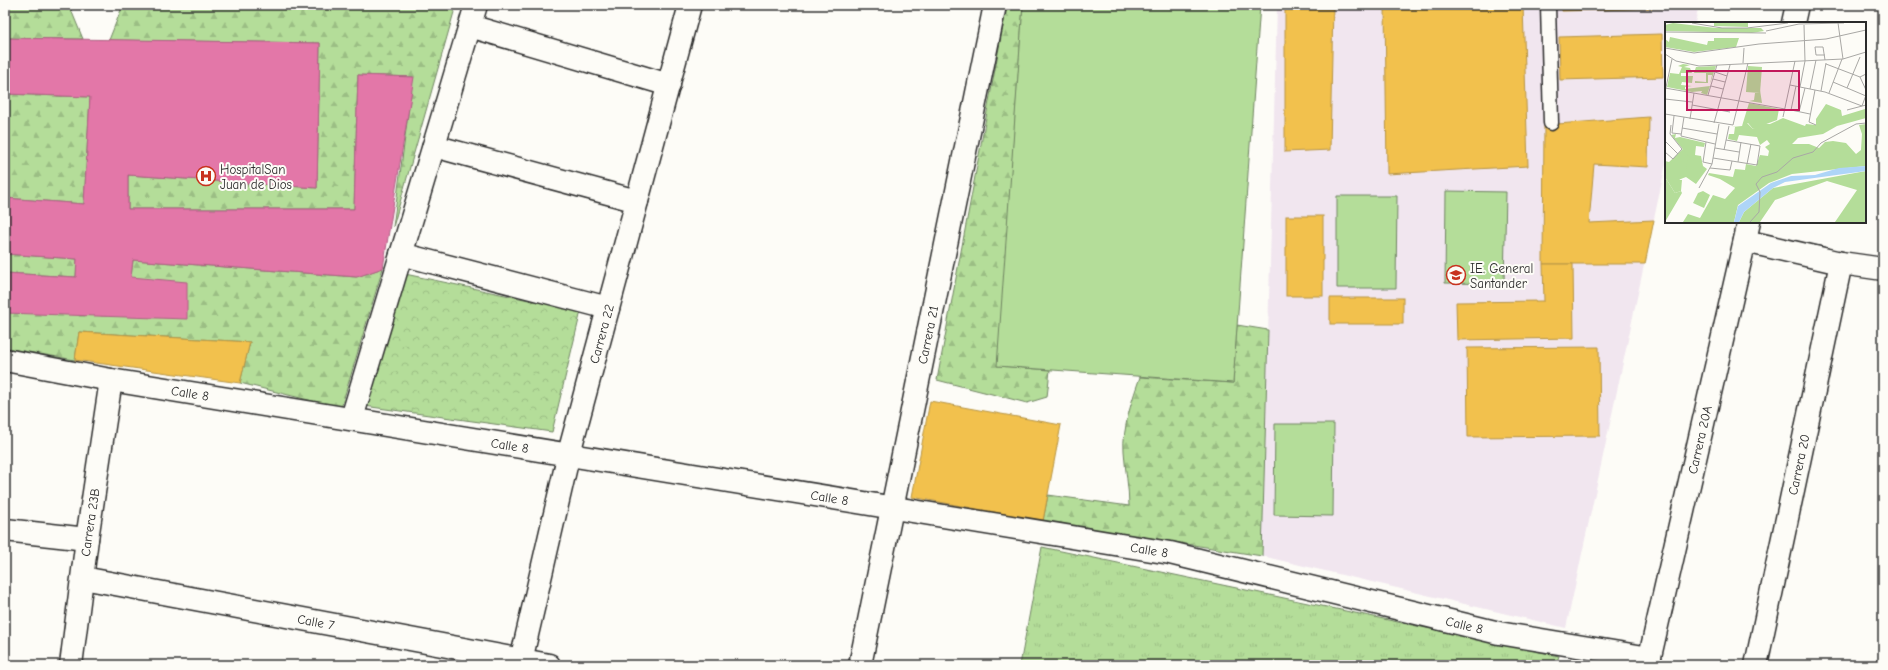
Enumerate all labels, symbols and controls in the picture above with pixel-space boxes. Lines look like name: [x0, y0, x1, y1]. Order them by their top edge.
inset map: [1665, 22, 1866, 223]
place label: HospitalSan Juan de Dios: [220, 162, 292, 192]
hospital icon: HospitalSan Juan de Dios: [195, 165, 217, 187]
place label: IE. General Santander: [1470, 261, 1533, 291]
school or university icon: IE. General Santander: [1445, 264, 1467, 286]
street label: Carrera 22: [586, 302, 617, 365]
street label: Carrera 21: [915, 304, 941, 365]
street label: Calle 8: [170, 383, 210, 404]
street label: Carrera 20A: [1685, 404, 1715, 475]
street label: Carrera 20: [1785, 433, 1813, 496]
street label: Calle 8: [490, 435, 530, 456]
street label: Carrera 23B: [78, 487, 103, 557]
street label: Calle 8: [810, 487, 850, 508]
street label: Calle 8: [1129, 540, 1170, 561]
street label: Calle 7: [296, 611, 336, 633]
street label: Calle 8: [1444, 613, 1485, 637]

